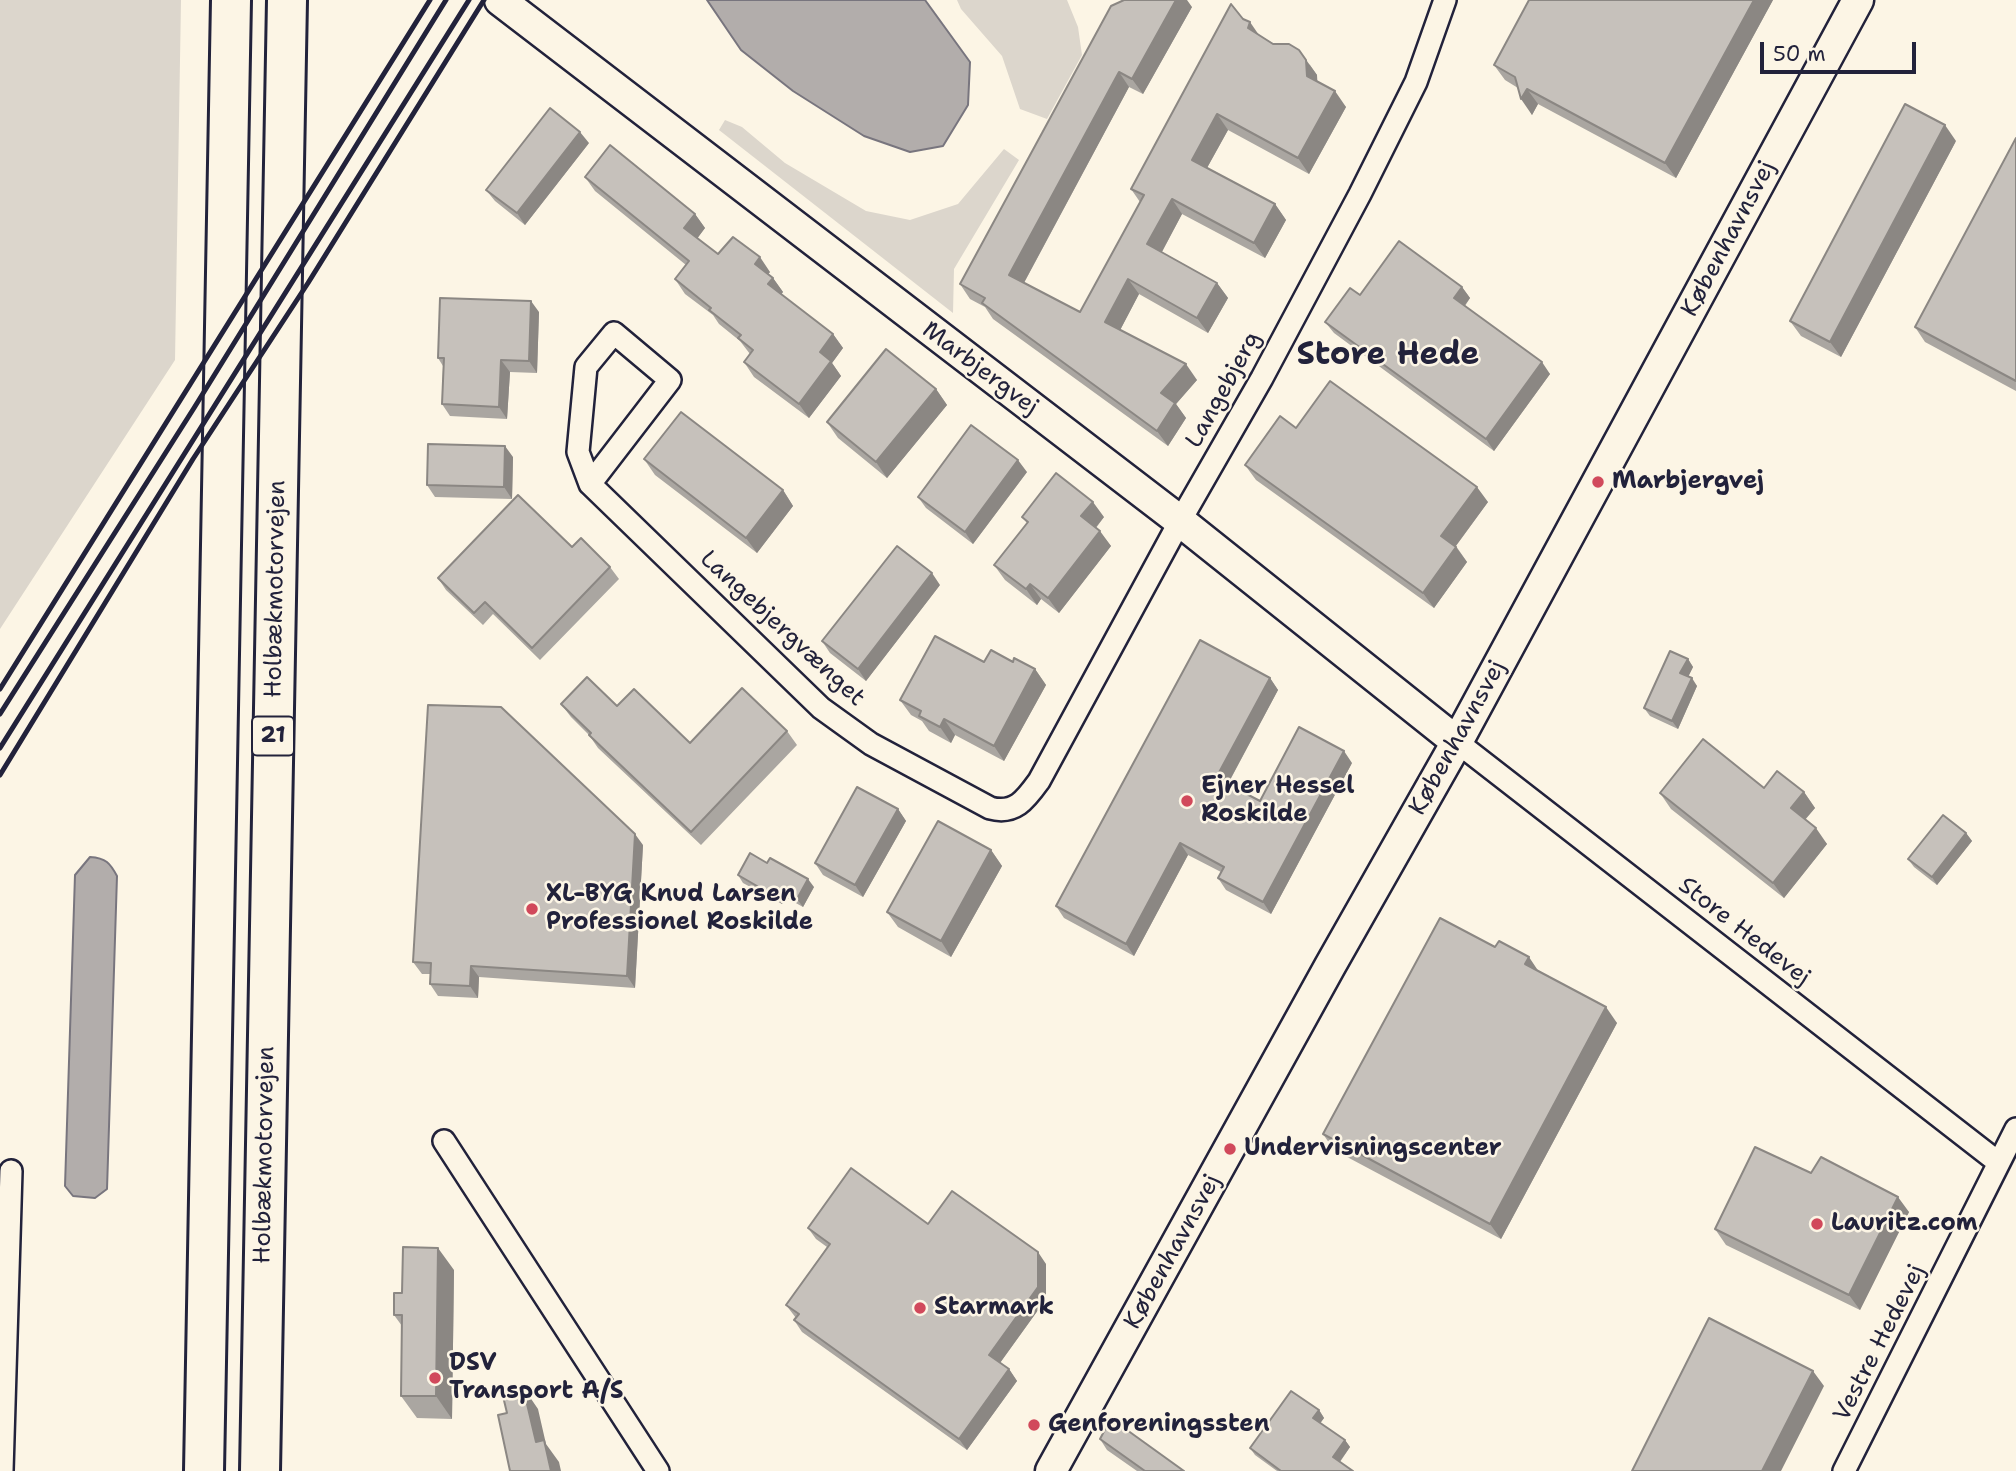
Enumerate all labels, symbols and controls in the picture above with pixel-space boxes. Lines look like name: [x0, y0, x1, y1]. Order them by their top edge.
scale bar: [1764, 28, 1920, 72]
text: 50 m: [1773, 40, 1826, 68]
street label: Københavnsvej: [1676, 156, 1782, 322]
street label: Marbjergvej: [916, 316, 1044, 422]
street label: Langebjerg: [1180, 327, 1268, 453]
district label: Store Hede: [1296, 337, 1480, 375]
place label: Marbjergvej: [1612, 468, 1764, 496]
marker: Marbjergvej: [1590, 474, 1606, 490]
street label: Holbækmotorvejen: [260, 480, 292, 698]
street label: Langebjergvænget: [694, 545, 870, 713]
street label: Københavnsvej: [1404, 656, 1512, 820]
road number: 21: [252, 716, 294, 756]
place label: Ejner Hessel Roskilde: [1201, 773, 1355, 829]
marker: Ejner Hessel Roskilde: [1179, 793, 1195, 809]
street label: Store Hedevej: [1672, 871, 1816, 993]
place label: XL-BYG Knud Larsen Professionel Roskilde: [546, 881, 813, 937]
marker: XL-BYG Knud Larsen Professionel Roskilde: [524, 901, 540, 917]
street label: Holbækmotorvejen: [249, 1046, 281, 1264]
place label: Undervisningscenter: [1244, 1135, 1502, 1163]
marker: Undervisningscenter: [1222, 1141, 1238, 1157]
street label: Københavnsvej: [1119, 1170, 1227, 1334]
place label: Lauritz.com: [1831, 1210, 1978, 1238]
marker: Lauritz.com: [1809, 1216, 1825, 1232]
street label: Vestre Hedevej: [1828, 1260, 1932, 1426]
place label: Starmark: [934, 1294, 1054, 1322]
marker: Starmark: [912, 1300, 928, 1316]
place label: DSV Transport A/S: [449, 1350, 623, 1406]
marker: DSV Transport A/S: [427, 1370, 443, 1386]
place label: Genforeningssten: [1048, 1411, 1270, 1439]
marker: Genforeningssten: [1026, 1417, 1042, 1433]

